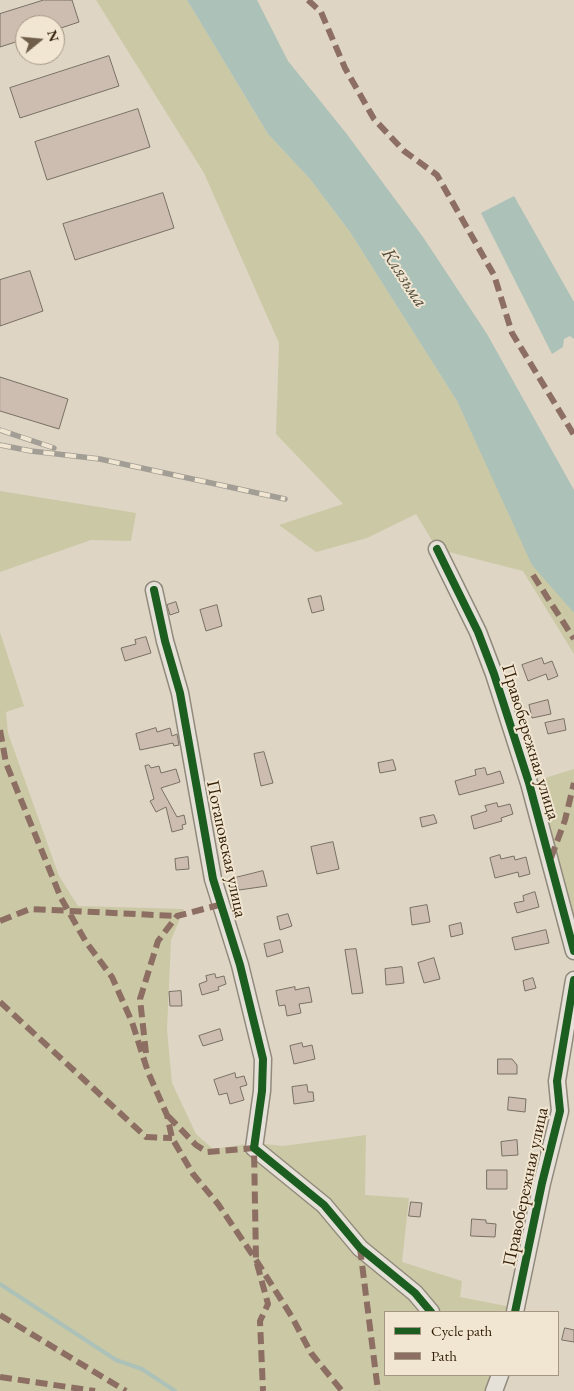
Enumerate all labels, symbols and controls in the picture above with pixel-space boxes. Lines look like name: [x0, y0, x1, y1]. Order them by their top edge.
north arrow: [15, 15, 65, 65]
text: N: [43, 28, 64, 44]
water label: Клязьма: [376, 244, 432, 312]
street label: Правобережная улица: [496, 661, 564, 823]
street label: Потаповская улица: [201, 778, 251, 920]
street label: Правобережная улица: [499, 1105, 553, 1269]
legend: [384, 1311, 559, 1376]
text: Cycle path: [431, 1321, 492, 1340]
text: Path: [431, 1346, 457, 1365]

